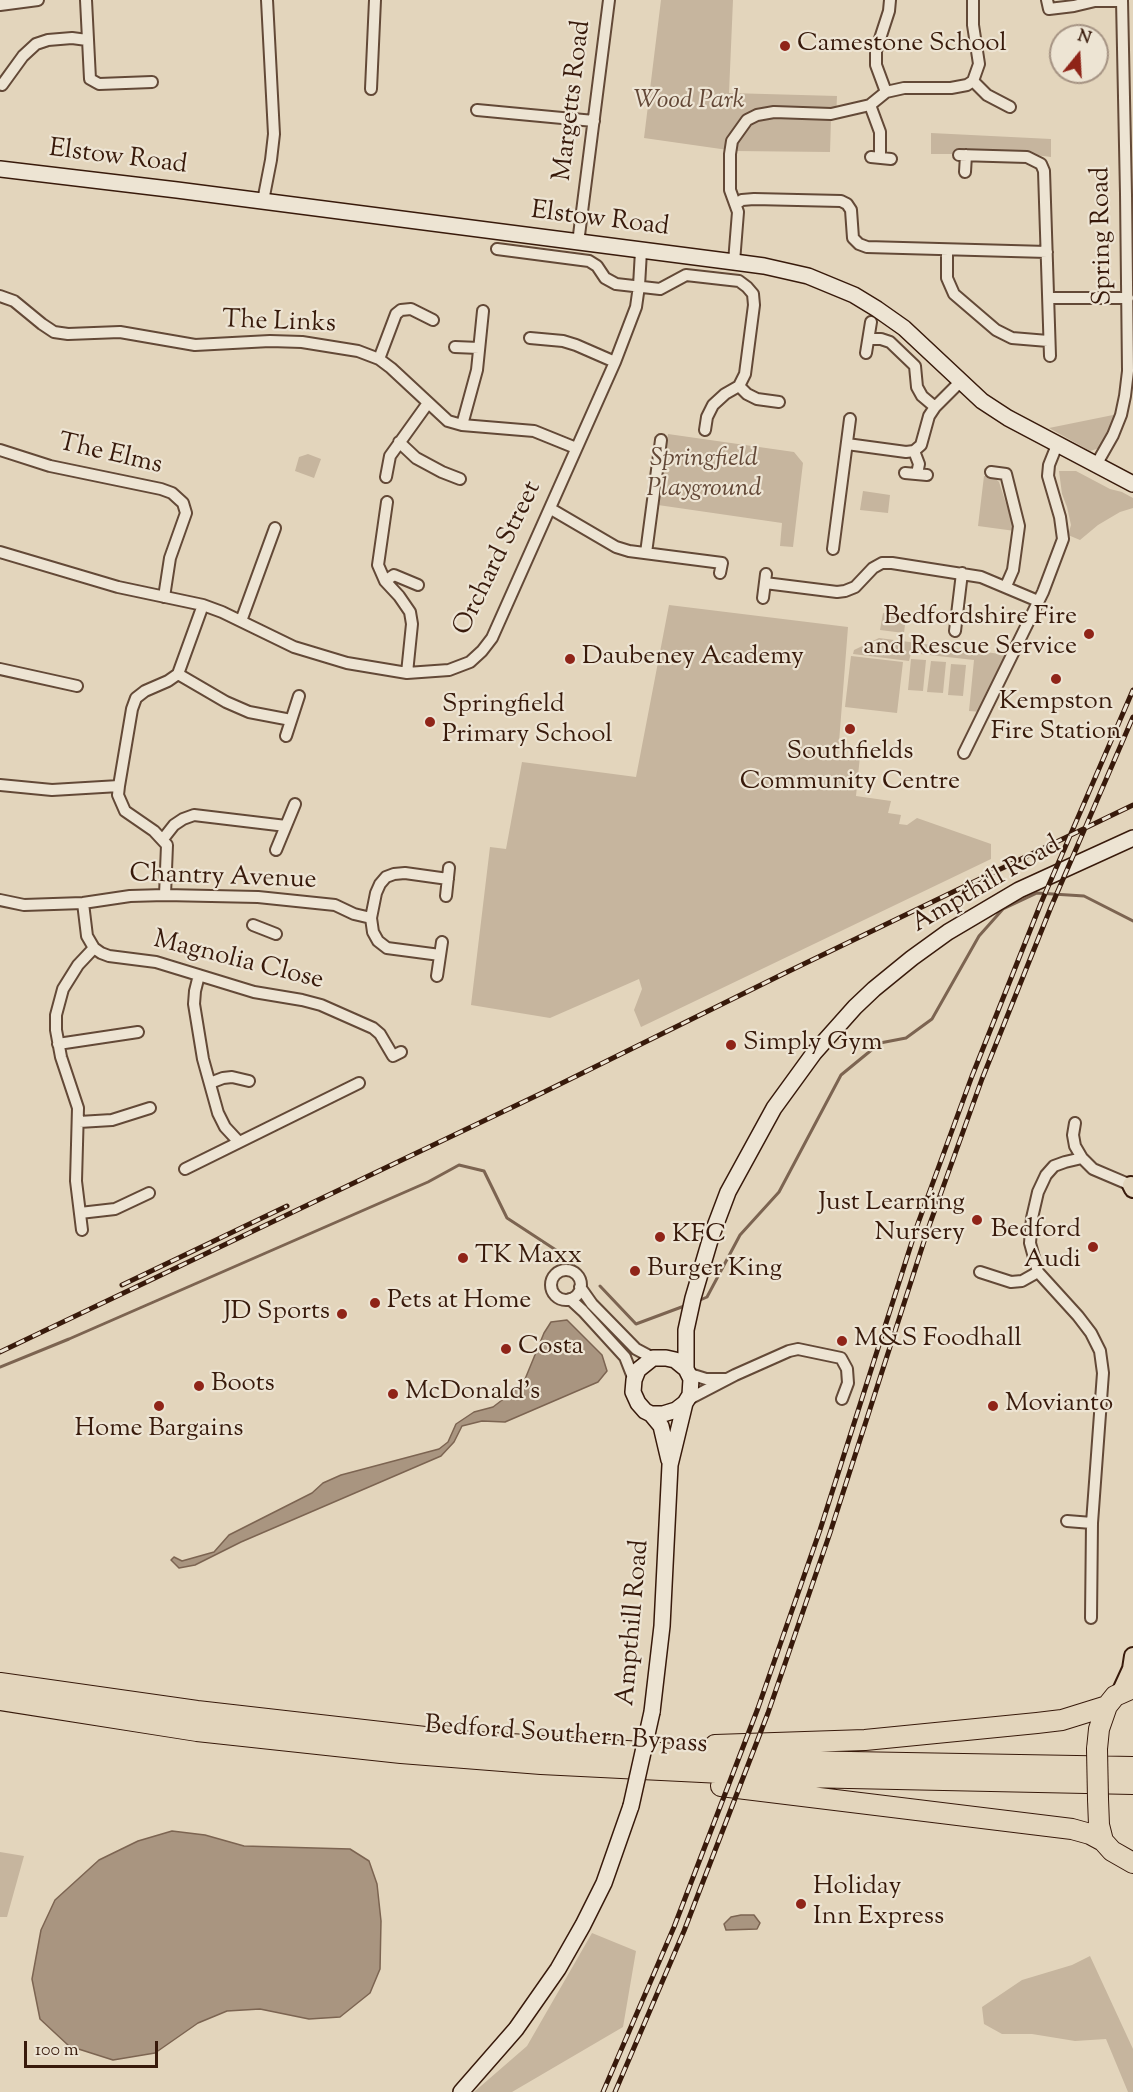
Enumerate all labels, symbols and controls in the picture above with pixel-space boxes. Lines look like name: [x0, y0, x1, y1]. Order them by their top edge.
street label: Margetts Road: [549, 19, 599, 183]
north arrow: [1049, 24, 1109, 84]
text: N: [1074, 25, 1094, 51]
place label: Camestone School: [797, 30, 1007, 62]
marker: Camestone School: [778, 39, 792, 53]
park label: Wood Park: [634, 87, 744, 119]
street label: Elstow Road: [47, 135, 189, 183]
street label: Spring Road: [1087, 166, 1121, 306]
street label: Elstow Road: [529, 197, 671, 245]
street label: The Links: [222, 306, 336, 342]
street label: The Elms: [55, 429, 165, 483]
park label: Springfield Playground: [647, 445, 761, 506]
street label: Orchard Street: [448, 477, 550, 641]
place label: Bedfordshire Fire and Rescue Service: [863, 603, 1077, 664]
marker: Bedfordshire Fire and Rescue Service: [1082, 627, 1096, 641]
place label: Daubeney Academy: [582, 643, 804, 675]
marker: Daubeney Academy: [563, 652, 577, 666]
marker: Kempston Fire Station: [1049, 672, 1063, 686]
place label: Kempston Fire Station: [991, 688, 1121, 750]
place label: Springfield Primary School: [442, 691, 612, 752]
marker: Springfield Primary School: [423, 715, 437, 729]
marker: Southfields Community Centre: [843, 722, 857, 736]
place label: Southfields Community Centre: [740, 738, 960, 800]
street label: Ampthill Road: [907, 831, 1067, 941]
street label: Chantry Avenue: [129, 860, 317, 898]
street label: Magnolia Close: [150, 926, 326, 998]
place label: Simply Gym: [743, 1029, 883, 1061]
marker: Simply Gym: [724, 1038, 738, 1052]
place label: Just Learning Nursery: [818, 1189, 965, 1250]
marker: Just Learning Nursery: [970, 1213, 984, 1227]
place label: Bedford Audi: [991, 1216, 1081, 1278]
place label: KFC: [672, 1221, 726, 1253]
marker: KFC: [653, 1230, 667, 1244]
marker: Bedford Audi: [1086, 1240, 1100, 1254]
place label: TK Maxx: [475, 1242, 582, 1274]
marker: TK Maxx: [456, 1251, 470, 1265]
place label: Burger King: [647, 1255, 782, 1287]
marker: Burger King: [628, 1264, 642, 1278]
place label: Pets at Home: [387, 1287, 531, 1319]
marker: Pets at Home: [368, 1296, 382, 1310]
place label: JD Sports: [223, 1298, 330, 1330]
marker: JD Sports: [335, 1307, 349, 1321]
place label: M&S Foodhall: [854, 1325, 1022, 1357]
place label: Costa: [518, 1333, 584, 1365]
marker: M&S Foodhall: [835, 1334, 849, 1348]
marker: Costa: [499, 1342, 513, 1356]
place label: Boots: [211, 1370, 275, 1402]
place label: McDonald's: [405, 1378, 540, 1410]
marker: Boots: [192, 1379, 206, 1393]
marker: McDonald's: [386, 1387, 400, 1401]
place label: Movianto: [1005, 1390, 1113, 1422]
marker: Home Bargains: [152, 1399, 166, 1413]
marker: Movianto: [986, 1399, 1000, 1413]
place label: Home Bargains: [74, 1415, 244, 1447]
street label: Ampthill Road: [612, 1539, 658, 1707]
street label: Bedford Southern Bypass: [424, 1712, 708, 1762]
place label: Holiday Inn Express: [813, 1873, 944, 1934]
marker: Holiday Inn Express: [794, 1897, 808, 1911]
scale bar: [27, 2029, 160, 2067]
text: 100 m: [35, 2038, 79, 2064]

